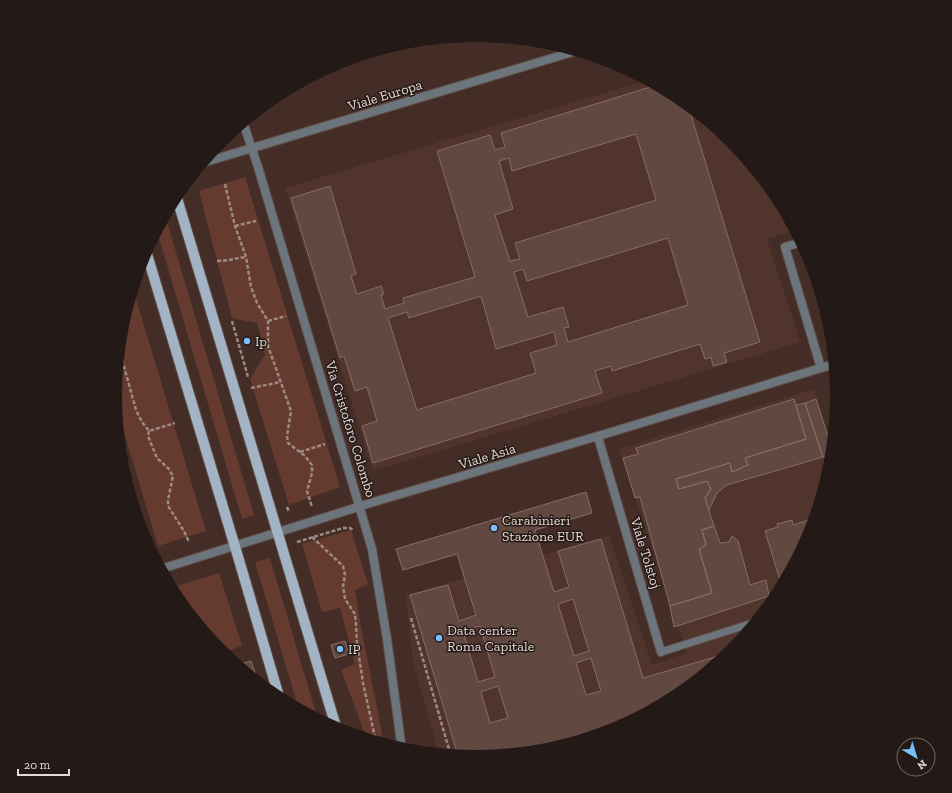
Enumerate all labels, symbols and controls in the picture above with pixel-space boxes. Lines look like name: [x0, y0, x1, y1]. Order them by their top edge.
street label: Viale Europa: [345, 76, 424, 115]
place label: Ip: [255, 333, 267, 350]
marker: Ip: [242, 336, 252, 346]
street label: Via Cristoforo Colombo: [321, 358, 379, 499]
street label: Viale Asia: [456, 440, 518, 473]
place label: Carabinieri Stazione EUR: [502, 512, 584, 545]
street label: Viale Tolstoj: [626, 515, 664, 591]
marker: Carabinieri Stazione EUR: [489, 523, 499, 533]
place label: Data center Roma Capitale: [447, 622, 535, 655]
marker: Data center Roma Capitale: [434, 633, 444, 643]
place label: IP: [348, 641, 361, 658]
marker: IP: [335, 644, 345, 654]
north arrow: [896, 737, 936, 777]
scale bar: [18, 751, 69, 777]
text: N: [914, 757, 929, 773]
text: 20 m: [24, 758, 51, 772]

